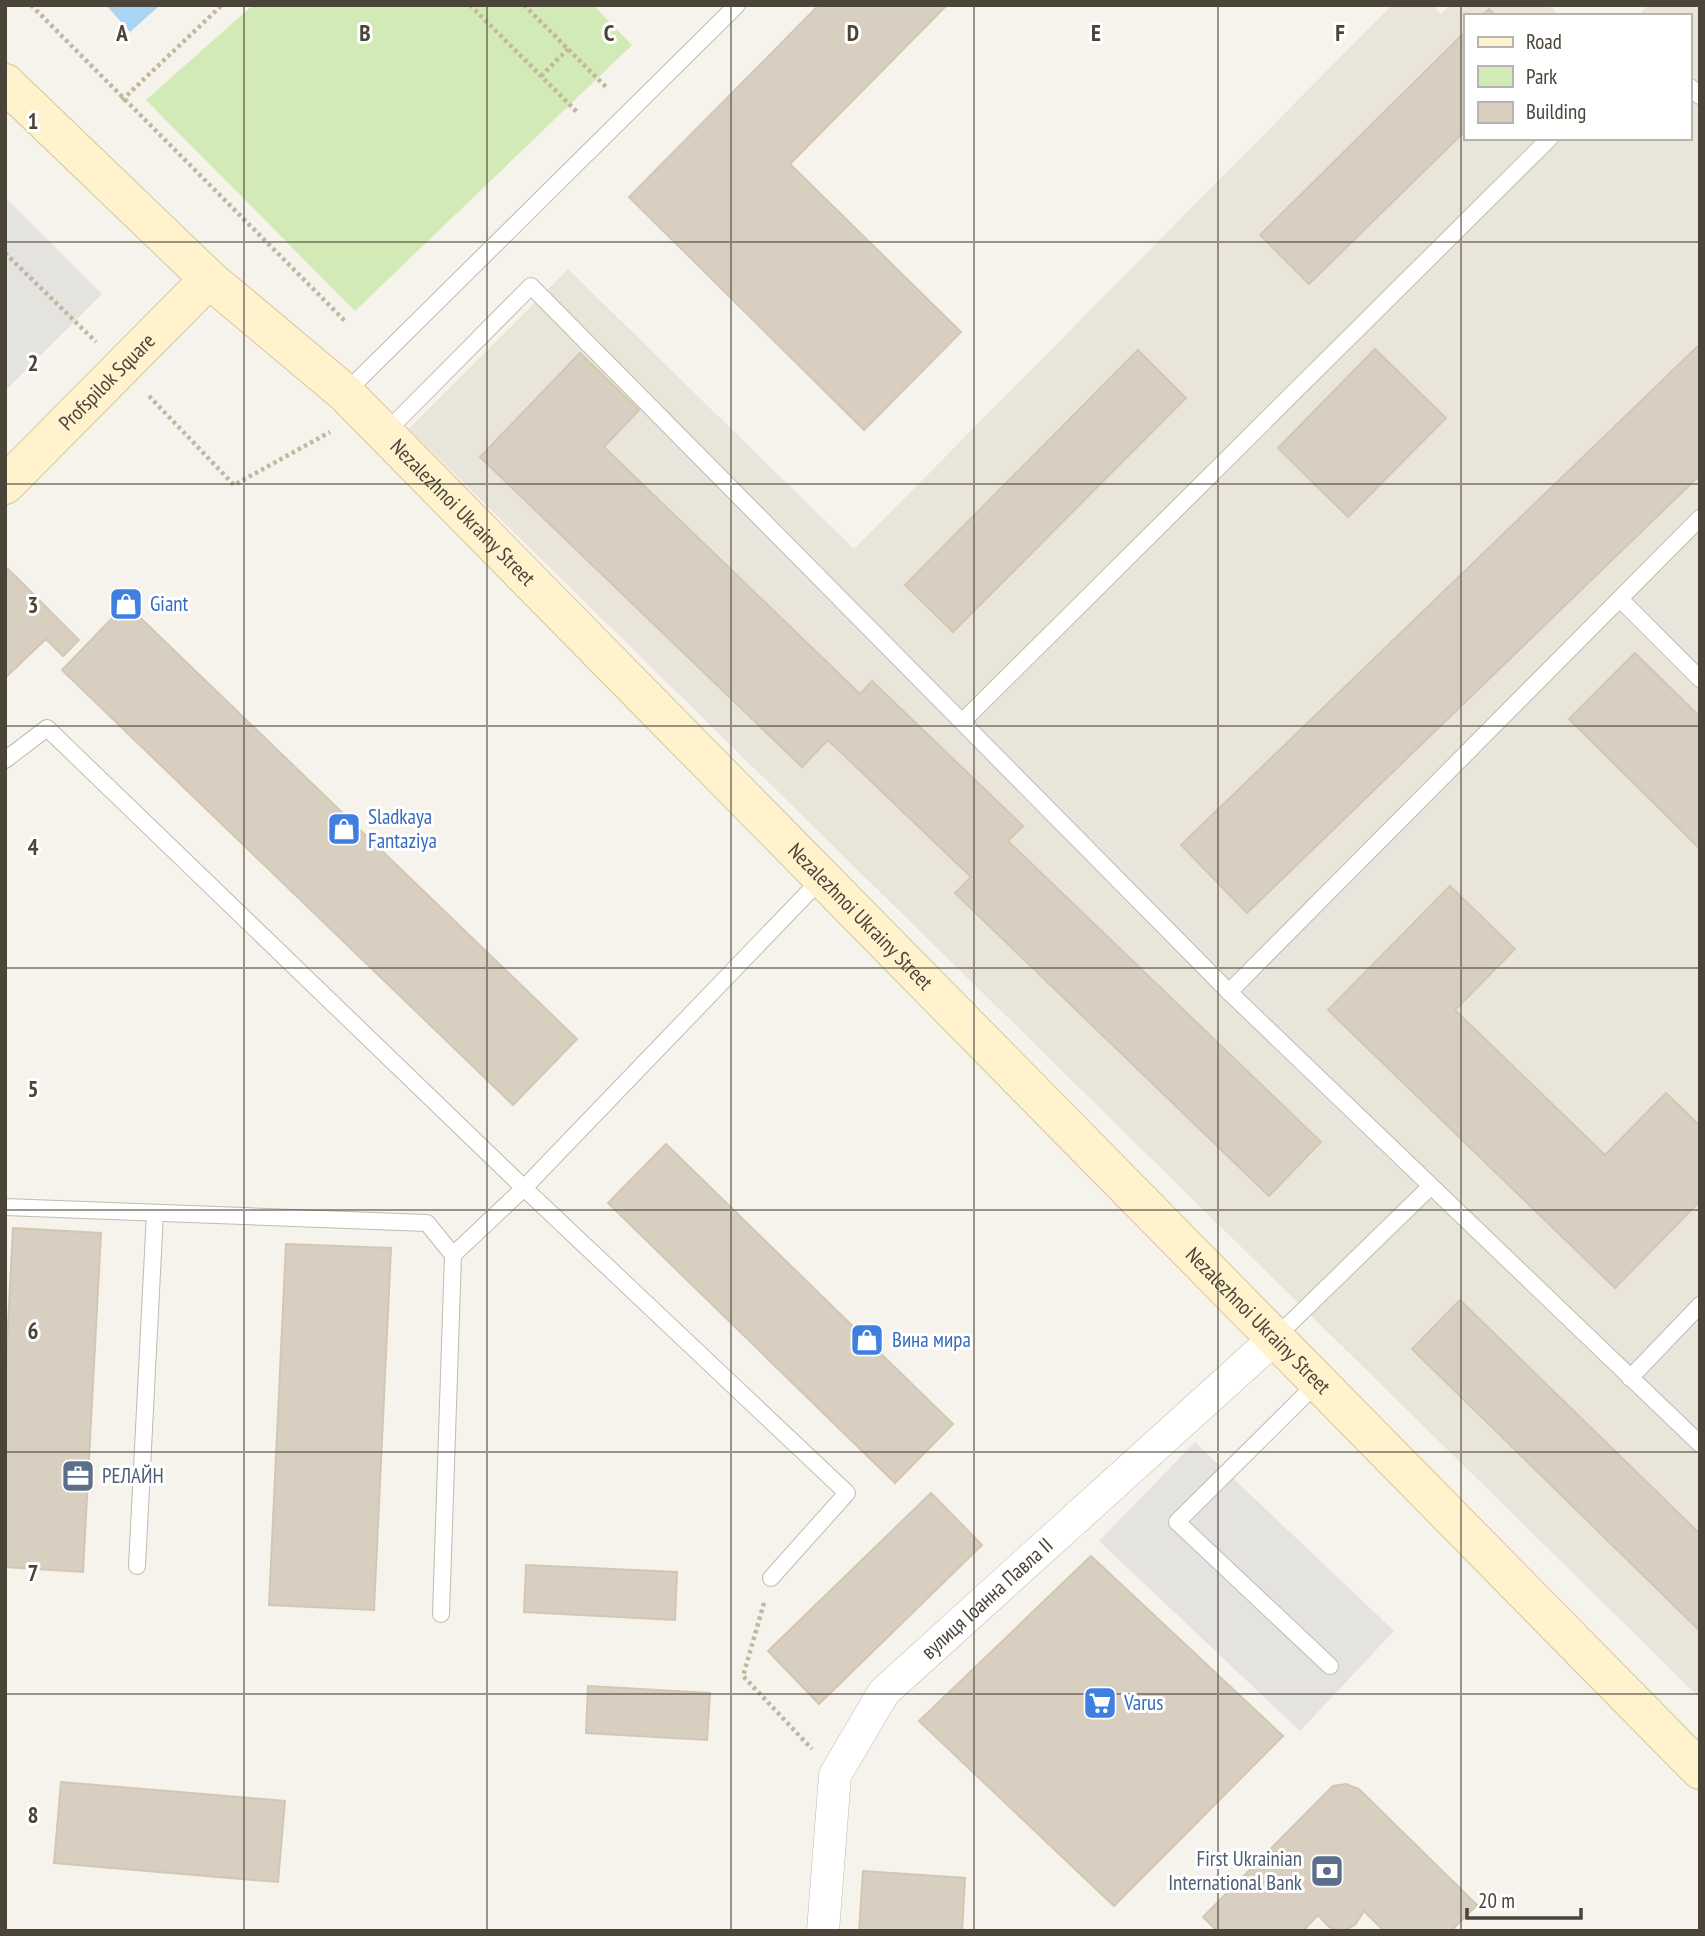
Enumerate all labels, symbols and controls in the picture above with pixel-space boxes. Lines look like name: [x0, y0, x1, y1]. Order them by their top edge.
legend: [1464, 14, 1691, 140]
text: A: [115, 18, 128, 47]
text: B: [359, 18, 371, 47]
text: C: [604, 18, 615, 47]
text: D: [847, 18, 859, 47]
text: E: [1091, 18, 1101, 47]
text: F: [1335, 18, 1345, 47]
text: Road: [1526, 28, 1562, 55]
text: Park: [1526, 63, 1557, 90]
text: Building: [1526, 98, 1586, 125]
text: 1: [28, 106, 39, 135]
street label: Profspilok Square: [53, 327, 161, 436]
text: 2: [28, 348, 39, 377]
street label: Nezalezhnoi Ukrainy Street: [385, 433, 541, 592]
shop icon: Giant: [107, 585, 145, 623]
text: 3: [28, 590, 39, 619]
place label: Giant: [150, 590, 189, 617]
place label: Sladkaya Fantaziya: [368, 803, 437, 854]
shop icon: Sladkaya Fantaziya: [325, 810, 363, 848]
text: 4: [28, 832, 39, 861]
street label: Nezalezhnoi Ukrainy Street: [782, 837, 939, 996]
text: 5: [28, 1074, 39, 1103]
street label: Nezalezhnoi Ukrainy Street: [1180, 1241, 1337, 1400]
text: 6: [28, 1316, 39, 1345]
shop icon: Вина мира: [848, 1321, 886, 1359]
place label: Вина мира: [892, 1326, 971, 1353]
office icon: РЕЛАЙН: [59, 1457, 97, 1495]
place label: РЕЛАЙН: [102, 1462, 164, 1489]
street label: вулиця Іоанна Павла ІІ: [915, 1532, 1058, 1665]
text: 7: [28, 1558, 39, 1587]
supermarket icon: Varus: [1081, 1684, 1119, 1722]
place label: Varus: [1123, 1689, 1163, 1716]
text: 8: [28, 1800, 39, 1829]
place label: First Ukrainian International Bank: [1168, 1845, 1302, 1896]
bank icon: First Ukrainian International Bank: [1308, 1852, 1346, 1890]
scale bar: [1467, 1876, 1581, 1920]
text: 20 m: [1478, 1887, 1515, 1914]

